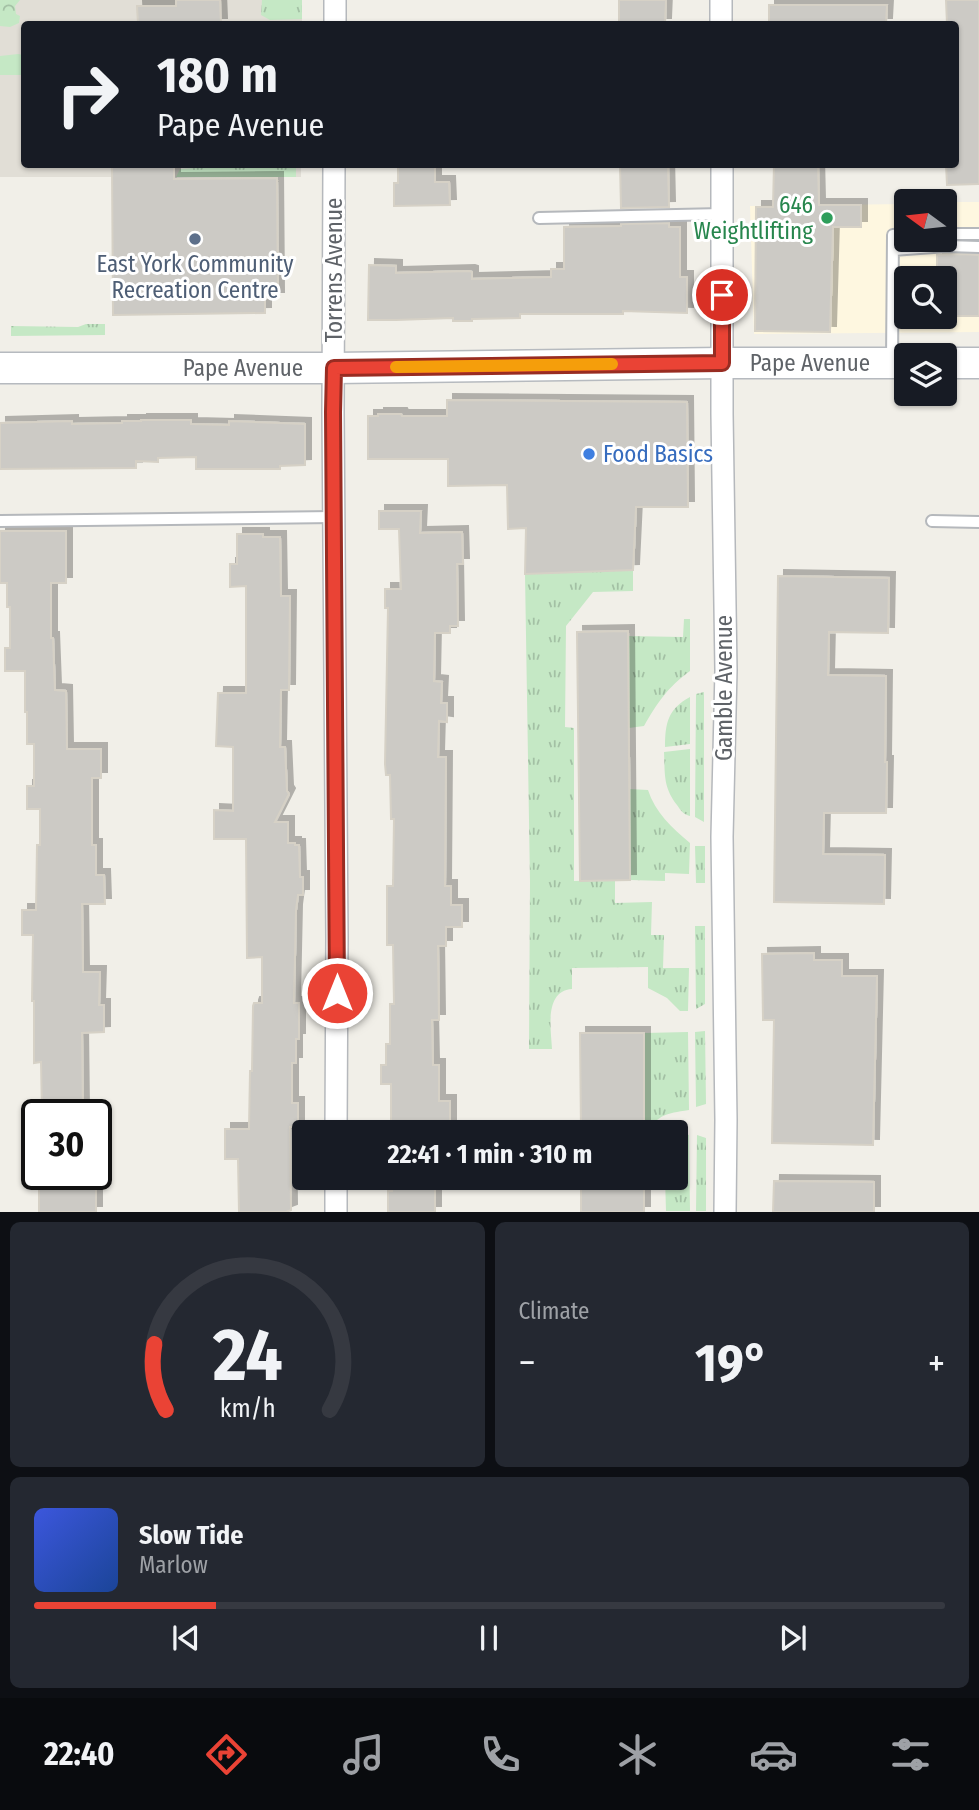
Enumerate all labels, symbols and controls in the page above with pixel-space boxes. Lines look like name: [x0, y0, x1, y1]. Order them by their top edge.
text: 180 m: [157, 46, 278, 105]
icon: right: [42, 49, 133, 140]
text: Pape Avenue: [157, 106, 324, 144]
north arrow: [894, 189, 957, 252]
map controls: [894, 189, 957, 406]
place label: 646 Weightlifting: [693, 191, 813, 245]
street label: Torrens Avenue: [320, 198, 348, 342]
marker: 646 Weightlifting: [819, 210, 835, 226]
marker: East York Community Recreation Centre: [187, 231, 203, 247]
place label: East York Community Recreation Centre: [96, 250, 294, 304]
pin: [692, 265, 752, 325]
button: search: [894, 266, 957, 329]
icon: arrive: [703, 276, 741, 314]
button: layers: [894, 343, 957, 406]
street label: Pape Avenue: [750, 349, 870, 377]
street label: Pape Avenue: [183, 354, 303, 382]
place label: Food Basics: [603, 440, 713, 468]
marker: Food Basics: [581, 446, 597, 462]
street label: Gamble Avenue: [710, 615, 738, 761]
position arrow: [300, 956, 374, 1030]
speed limit sign: 30: [21, 1099, 112, 1190]
text: 22:41 · 1 min · 310 m: [388, 1139, 592, 1170]
text: Climate: [519, 1297, 589, 1325]
text: 24: [211, 1313, 282, 1400]
text: 19°: [695, 1332, 768, 1395]
text: −: [519, 1340, 536, 1386]
text: +: [928, 1340, 945, 1386]
text: km/h: [219, 1394, 275, 1424]
text: Slow Tide: [139, 1520, 243, 1551]
text: Marlow: [139, 1551, 208, 1579]
icon: previous: [167, 1619, 205, 1657]
icon: pause: [470, 1619, 508, 1657]
icon: next: [774, 1619, 812, 1657]
icon: directions: [202, 1730, 251, 1779]
icon: music: [339, 1730, 388, 1779]
icon: phone: [476, 1730, 525, 1779]
icon: climate: [613, 1730, 662, 1779]
icon: car: [749, 1730, 798, 1779]
icon: filters: [886, 1730, 935, 1779]
text: 22:40: [44, 1735, 115, 1773]

